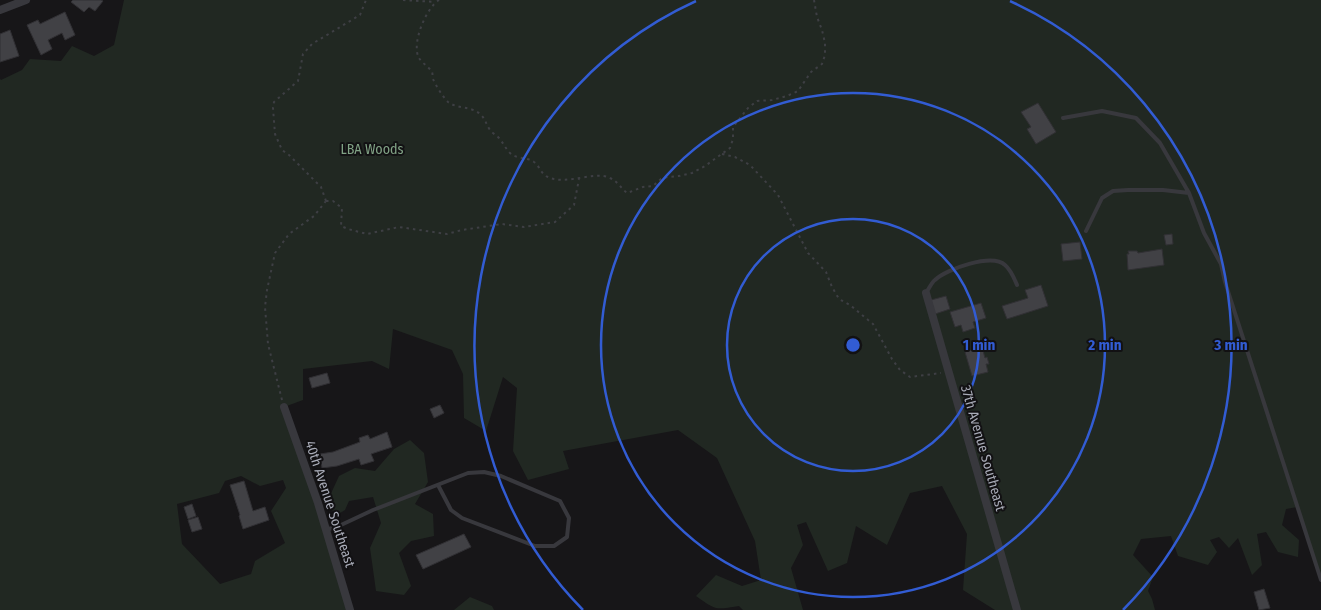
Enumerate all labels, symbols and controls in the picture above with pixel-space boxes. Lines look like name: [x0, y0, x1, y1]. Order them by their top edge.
park label: LBA Woods: [341, 141, 404, 158]
centre of rings: [844, 336, 862, 354]
text: 1 min: [963, 336, 995, 354]
text: 2 min: [1087, 336, 1122, 354]
text: 3 min: [1213, 336, 1248, 354]
street label: 37th Avenue Southeast: [957, 383, 1009, 513]
street label: 40th Avenue Southeast: [301, 438, 359, 570]

